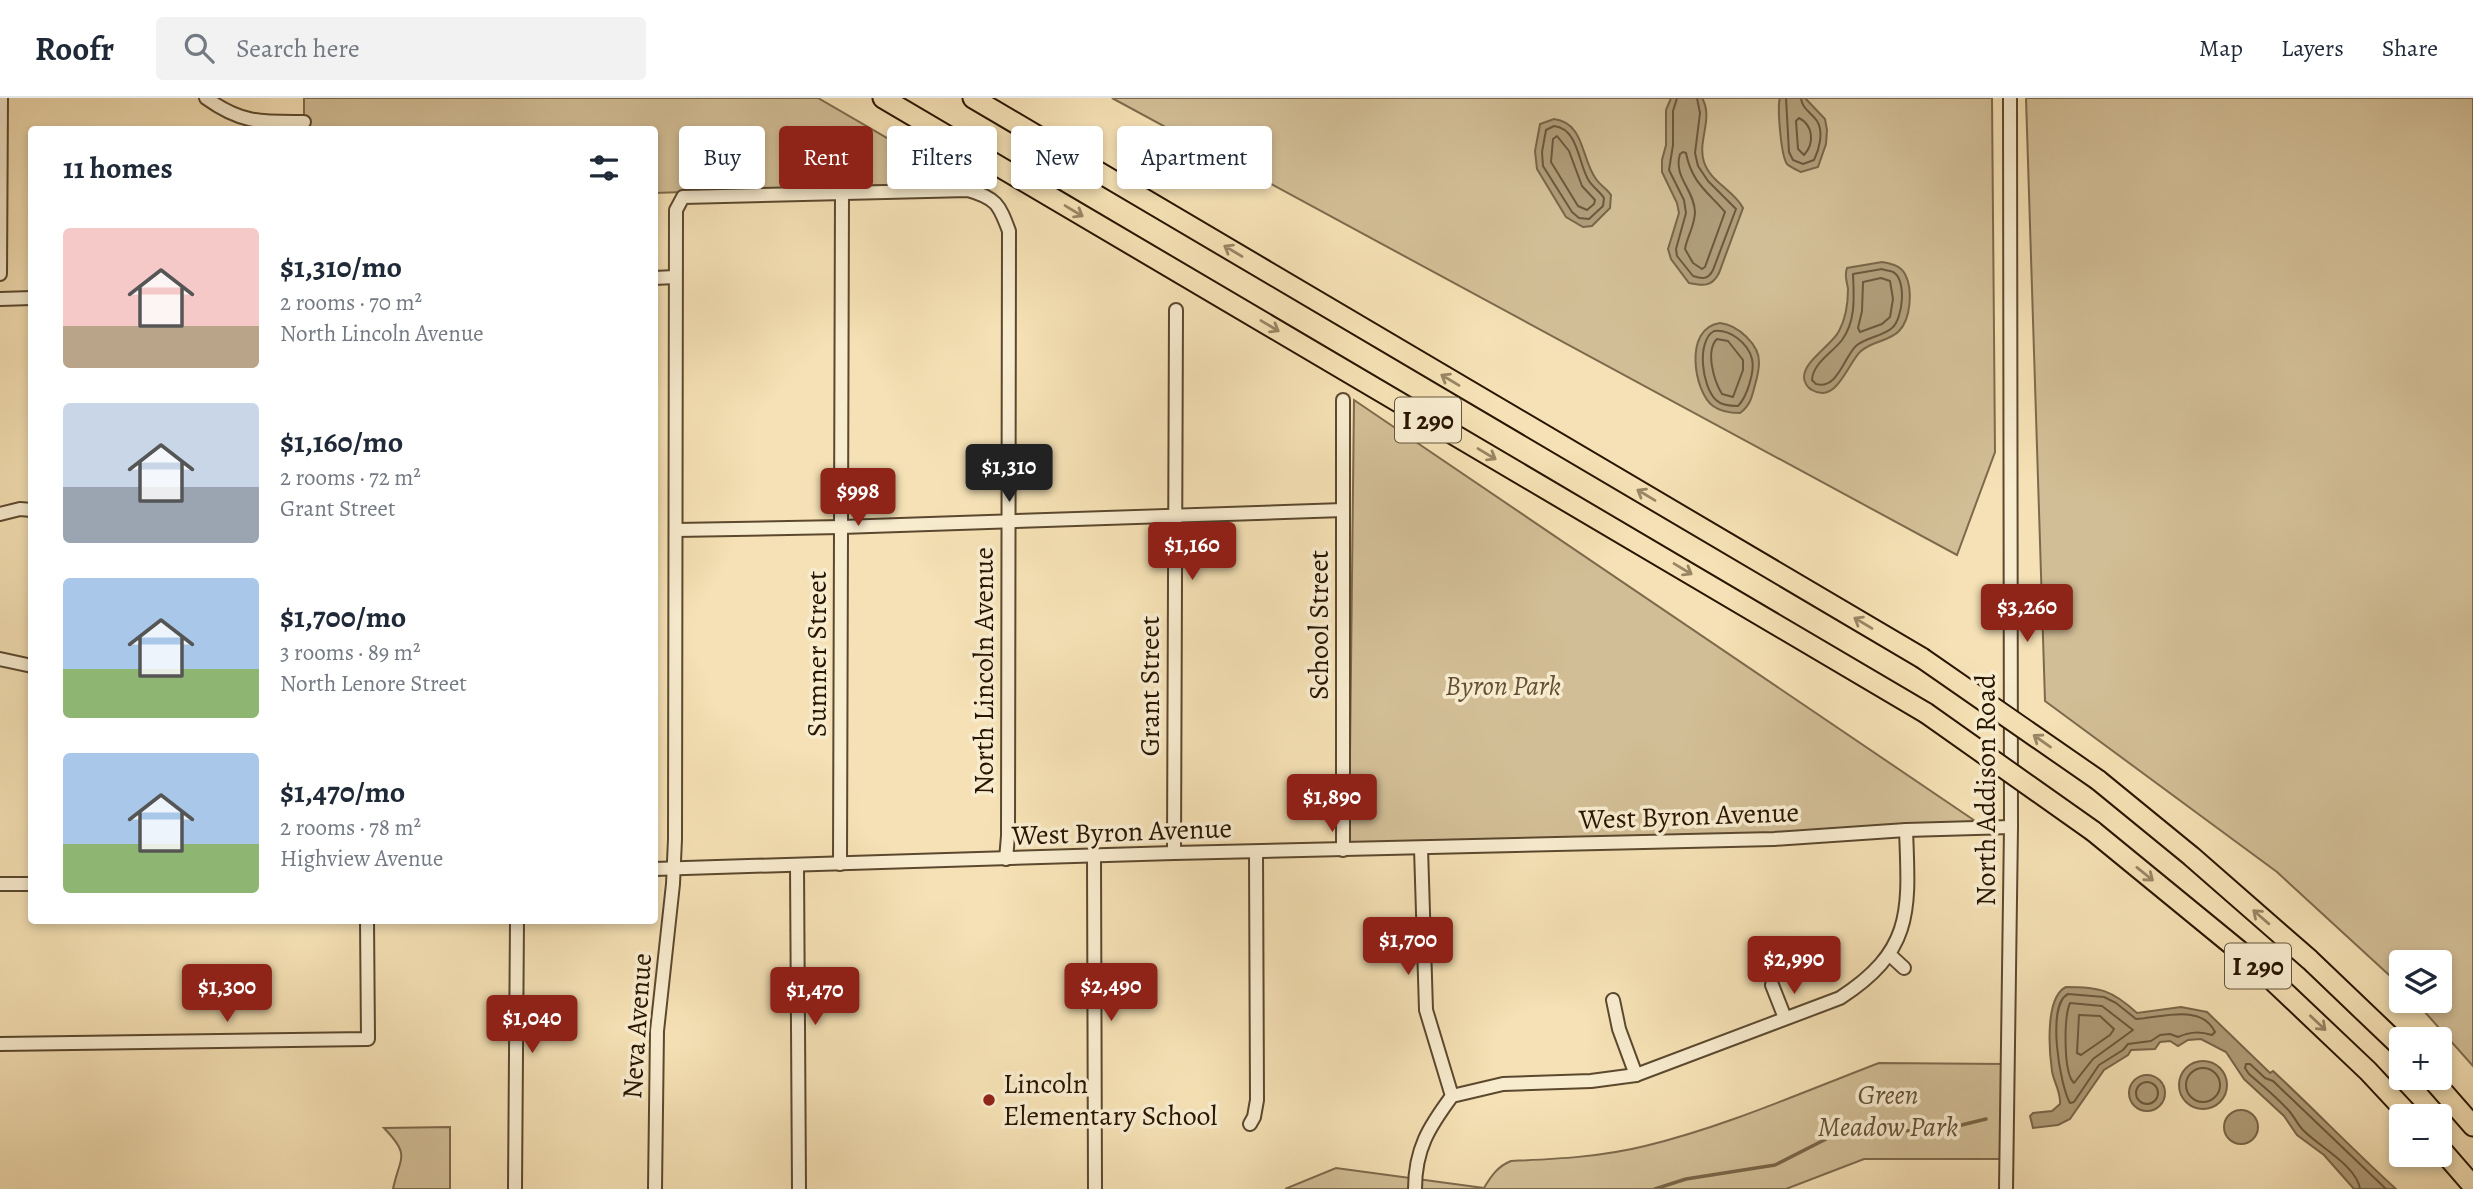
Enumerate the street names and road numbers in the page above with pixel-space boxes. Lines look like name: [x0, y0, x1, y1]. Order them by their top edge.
road number: I 290: [1395, 398, 1461, 442]
street label: North Lincoln Avenue: [965, 547, 1003, 795]
street label: School Street: [1300, 550, 1338, 700]
street label: Sumner Street: [798, 571, 836, 737]
street label: Grant Street: [1131, 616, 1169, 756]
street label: North Addison Road: [1967, 673, 2005, 906]
street label: West Byron Avenue: [1577, 793, 1800, 839]
street label: West Byron Avenue: [1010, 809, 1233, 855]
road number: I 290: [2225, 944, 2291, 988]
street label: Neva Avenue: [613, 952, 661, 1100]

